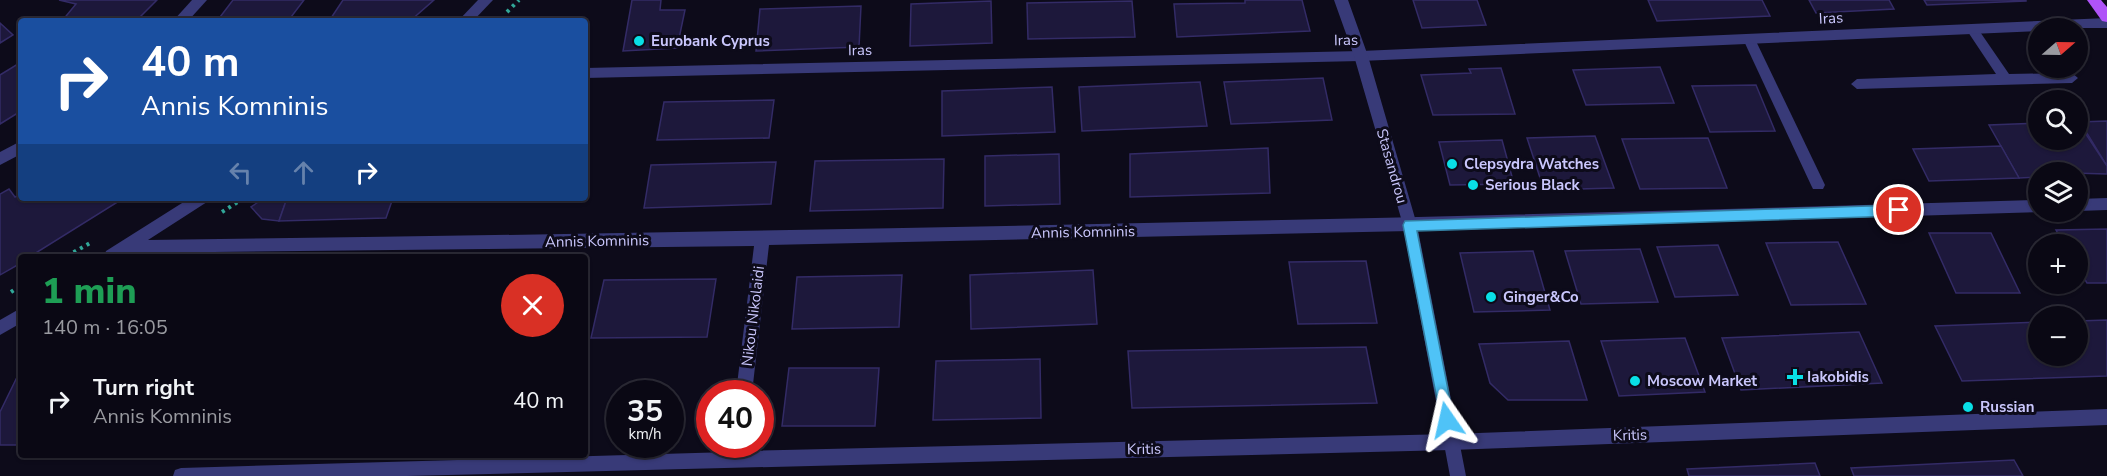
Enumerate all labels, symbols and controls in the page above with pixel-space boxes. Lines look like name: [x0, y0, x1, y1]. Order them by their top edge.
street label: Iras: [1818, 7, 1844, 29]
north arrow: [2028, 18, 2088, 78]
map controls: [2028, 18, 2088, 366]
street label: Iras: [1334, 30, 1358, 50]
place label: Eurobank Cyprus: [651, 31, 770, 51]
text: 40 m: [141, 34, 240, 91]
marker: Eurobank Cyprus: [632, 34, 646, 48]
street label: Iras: [848, 40, 872, 60]
icon: right: [42, 42, 120, 120]
text: Annis Komninis: [141, 88, 328, 125]
button: search: [2028, 90, 2088, 150]
street label: Stasandrou: [1372, 126, 1412, 206]
place label: Clepsydra Watches: [1464, 154, 1599, 174]
icon: left: [224, 156, 257, 189]
icon: ahead: [287, 156, 320, 189]
icon: right: [350, 156, 383, 189]
marker: Clepsydra Watches: [1445, 157, 1459, 171]
button: layers: [2028, 162, 2088, 222]
place label: Serious Black: [1485, 175, 1580, 195]
marker: Serious Black: [1466, 178, 1480, 192]
pin: [1873, 184, 1924, 235]
icon: arrive: [1882, 193, 1915, 226]
street label: Annis Komninis: [1031, 221, 1135, 243]
street label: Annis Komninis: [545, 230, 649, 252]
button: +: [2028, 234, 2088, 294]
street label: Nikou Nikolaidi: [737, 265, 769, 367]
text: 1 min: [42, 267, 137, 316]
button: close: [501, 274, 564, 337]
place label: Ginger&Co: [1503, 287, 1579, 307]
marker: Ginger&Co: [1484, 290, 1498, 304]
button: −: [2028, 306, 2088, 366]
text: 140 m · 16:05: [42, 314, 168, 341]
place label: Iakobidis: [1807, 367, 1869, 387]
marker: Iakobidis: [1788, 370, 1802, 384]
place label: Moscow Market: [1647, 371, 1757, 391]
text: Turn right: [93, 373, 194, 403]
marker: Moscow Market: [1628, 374, 1642, 388]
speed limit sign: 40: [696, 380, 774, 458]
icon: right: [42, 385, 75, 418]
text: 40 m: [513, 386, 564, 416]
position arrow: [1415, 388, 1479, 452]
text: 35: [627, 391, 663, 432]
place label: Russian: [1980, 397, 2034, 417]
marker: Russian: [1961, 400, 1975, 414]
text: Annis Komninis: [93, 403, 232, 430]
text: km/h: [628, 424, 662, 444]
street label: Kritis: [1613, 424, 1647, 446]
street label: Kritis: [1127, 439, 1161, 459]

